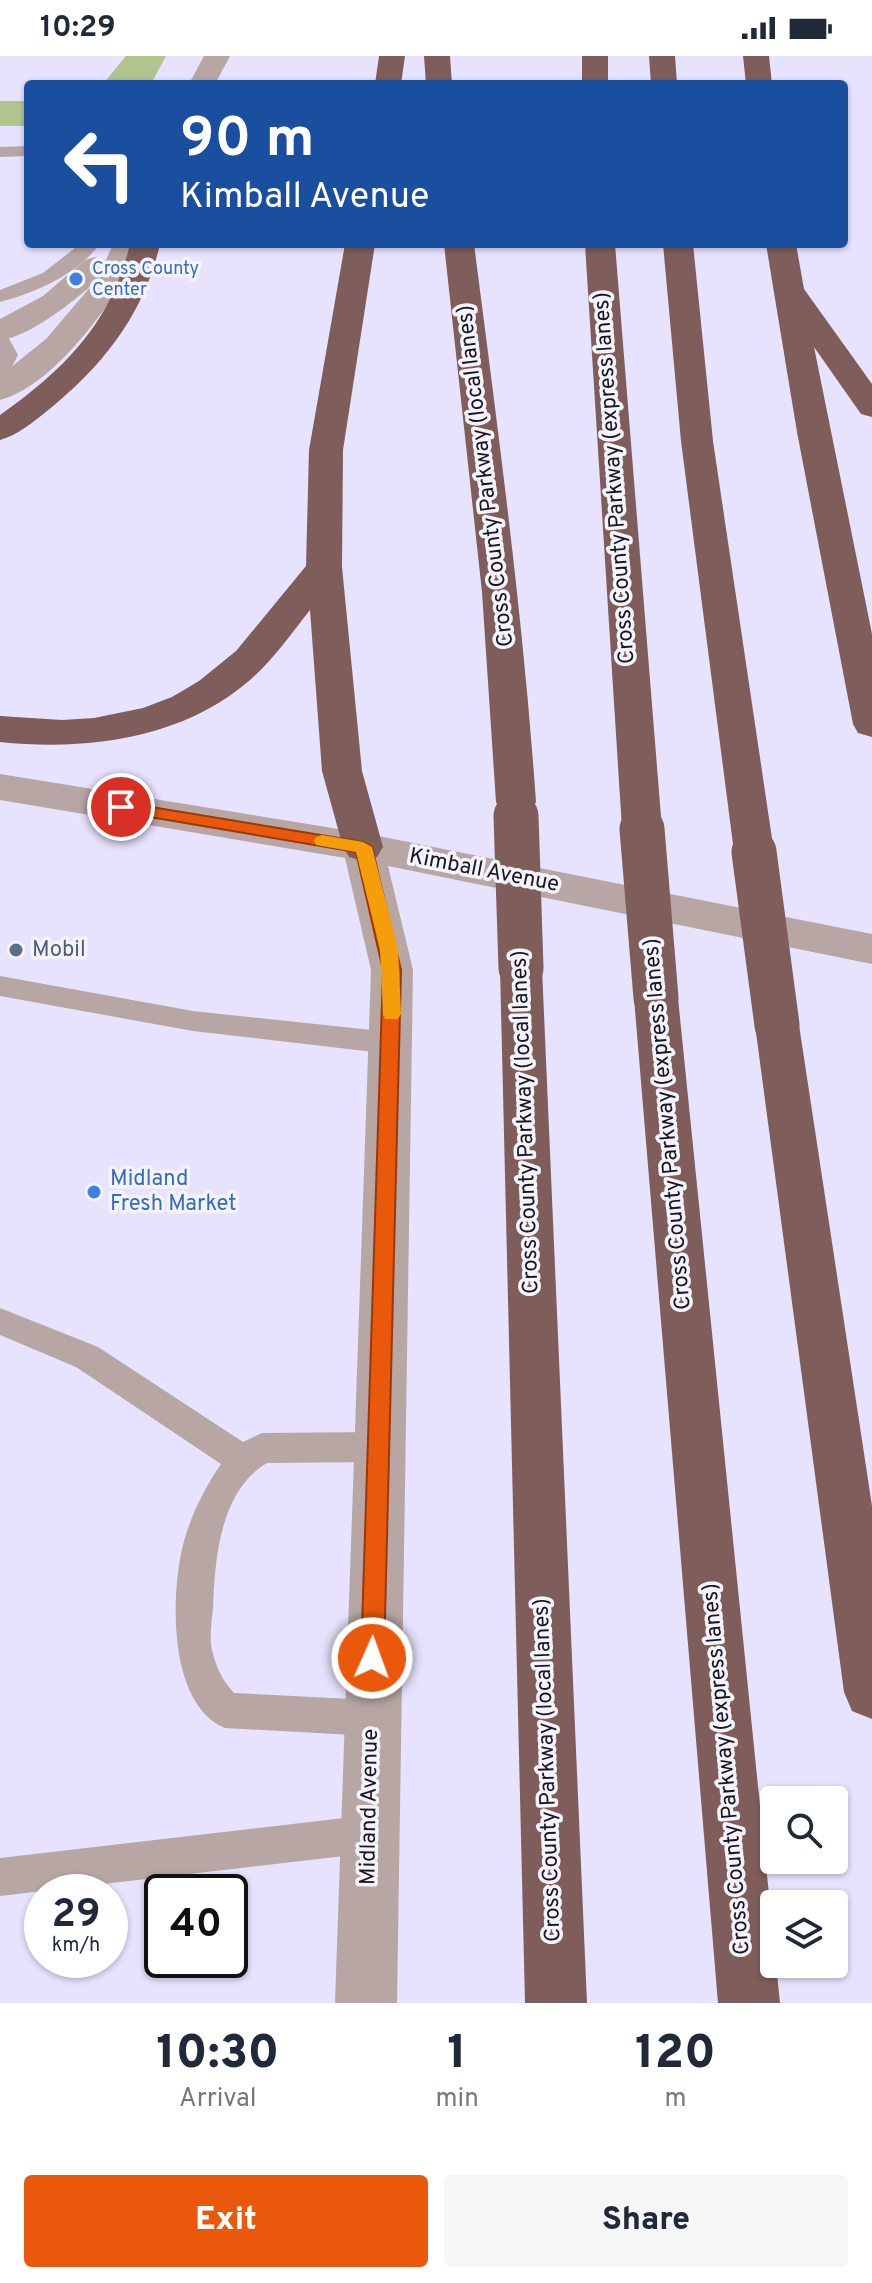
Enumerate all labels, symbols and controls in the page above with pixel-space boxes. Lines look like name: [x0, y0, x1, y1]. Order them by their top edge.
text: 10:29: [40, 10, 116, 47]
text: 90 m: [180, 106, 315, 176]
icon: left: [48, 112, 152, 216]
text: Kimball Avenue: [180, 175, 429, 221]
place label: Cross County Center: [92, 258, 199, 302]
marker: Cross County Center: [67, 270, 85, 288]
street label: Cross County Parkway (express lanes): [589, 291, 641, 665]
street label: Cross County Parkway (local lanes): [452, 304, 520, 648]
pin: [87, 773, 155, 841]
icon: arrive: [99, 785, 143, 829]
street label: Kimball Avenue: [407, 843, 561, 899]
place label: Mobil: [32, 937, 86, 964]
street label: Cross County Parkway (express lanes): [638, 937, 698, 1311]
marker: Mobil: [7, 941, 25, 959]
street label: Cross County Parkway (local lanes): [507, 950, 545, 1294]
place label: Midland Fresh Market: [110, 1166, 237, 1218]
marker: Midland Fresh Market: [85, 1183, 103, 1201]
street label: Cross County Parkway (express lanes): [697, 1582, 757, 1956]
street label: Cross County Parkway (local lanes): [529, 1598, 567, 1942]
position arrow: [330, 1616, 414, 1700]
street label: Midland Avenue: [355, 1729, 385, 1885]
map controls: [760, 1786, 848, 1978]
button: search: [760, 1786, 848, 1874]
speed limit sign: 40: [144, 1874, 248, 1978]
button: layers: [760, 1890, 848, 1978]
text: 29: [51, 1891, 101, 1941]
text: km/h: [52, 1933, 100, 1959]
text: 10:30: [156, 2025, 279, 2085]
text: 1: [447, 2025, 467, 2085]
text: 120: [635, 2025, 716, 2085]
text: Arrival: [179, 2083, 257, 2116]
text: min: [436, 2083, 479, 2116]
text: m: [664, 2083, 686, 2116]
button: Exit: [24, 2175, 428, 2267]
button: Share: [444, 2175, 848, 2267]

